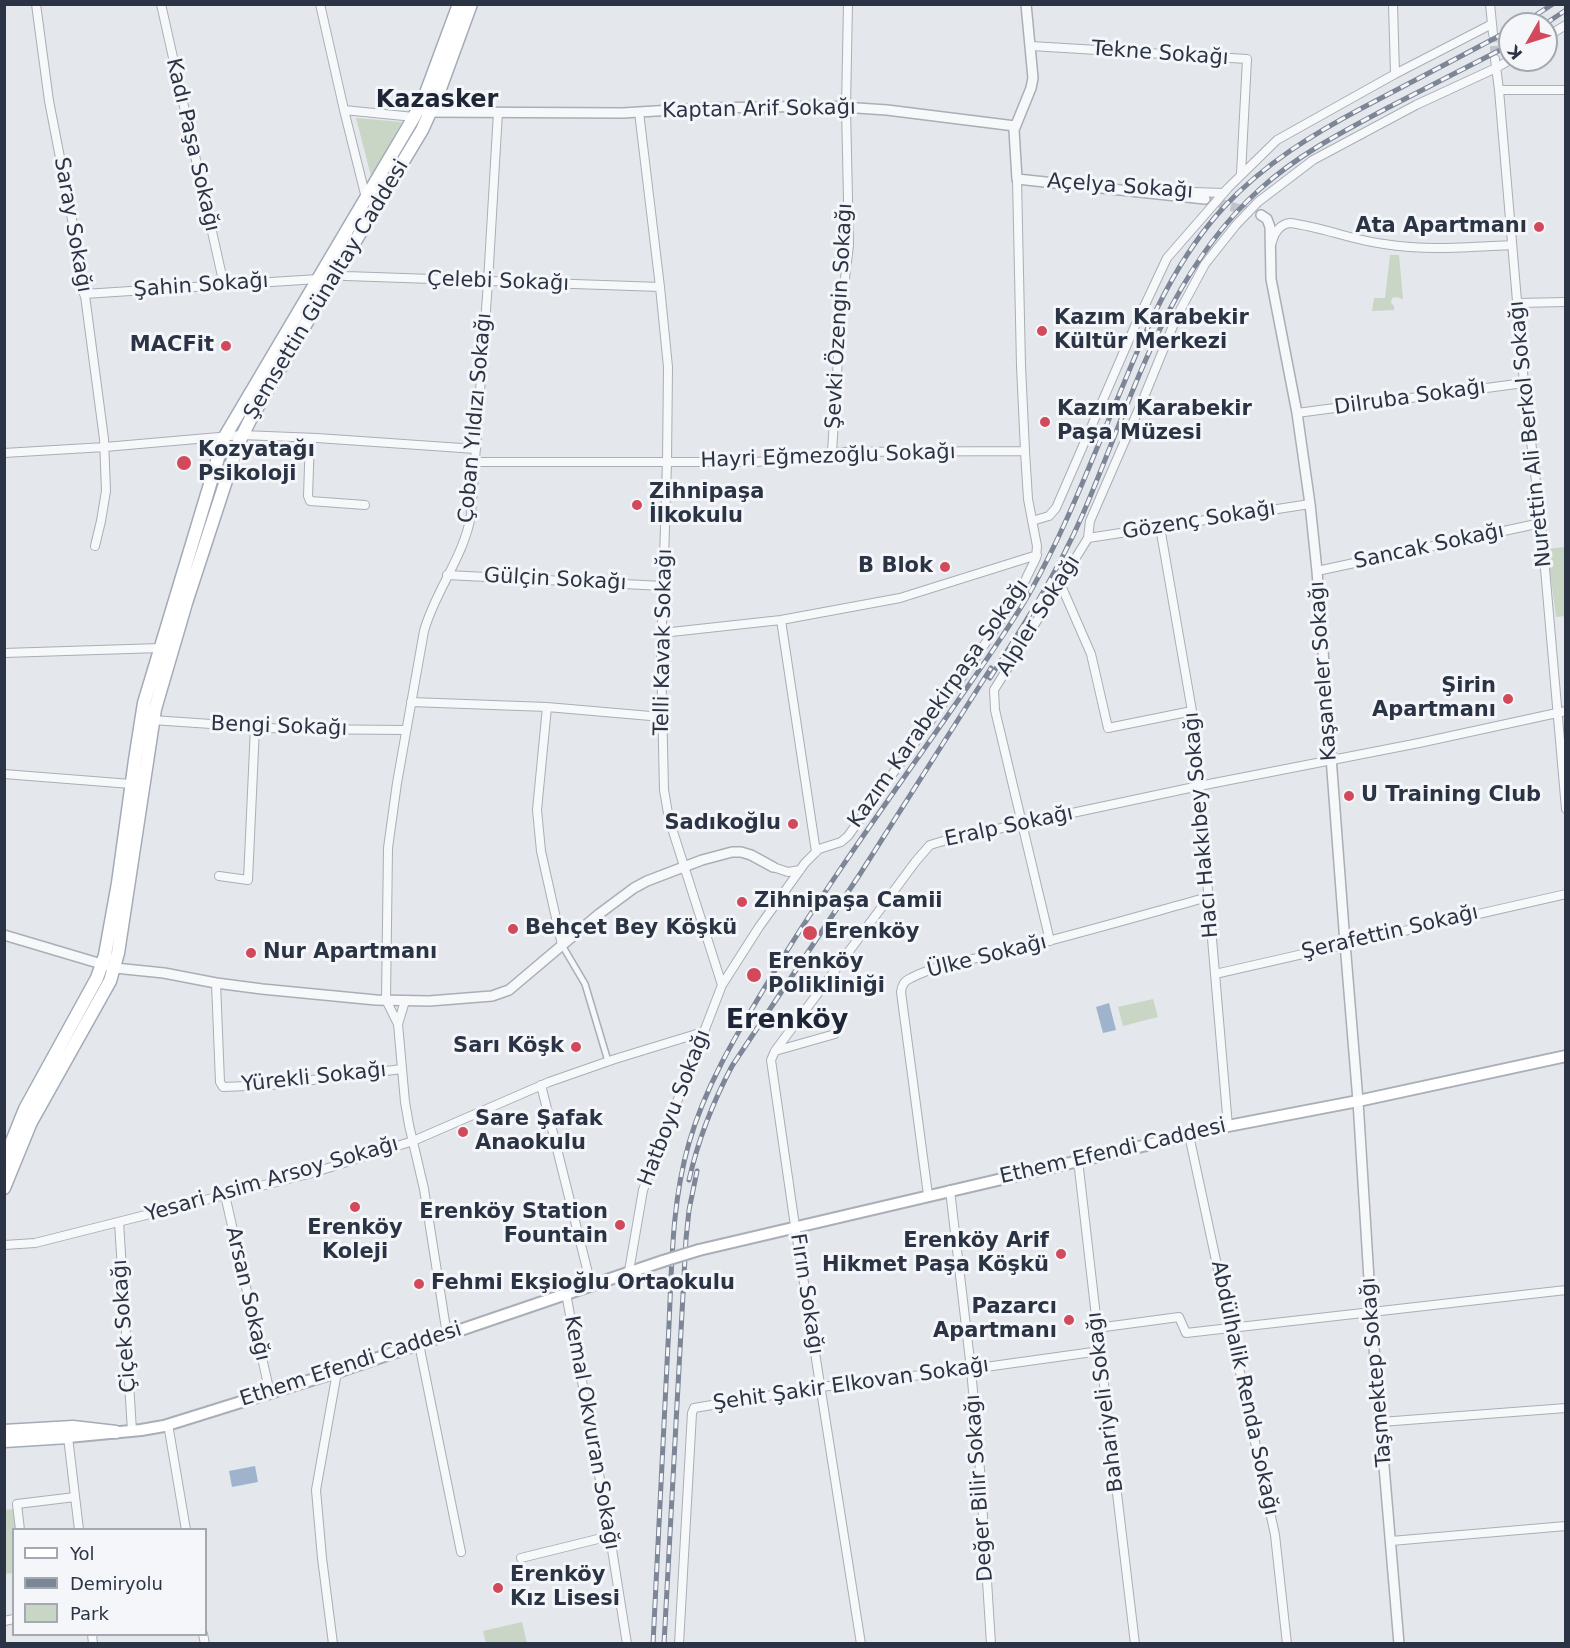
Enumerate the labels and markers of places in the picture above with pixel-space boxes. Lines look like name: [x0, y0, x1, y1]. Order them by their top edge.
place label: Ata Apartmanı: [1355, 214, 1527, 240]
marker: Ata Apartmanı: [1532, 220, 1546, 234]
place label: Kazım Karabekir Kültür Merkezi: [1054, 306, 1249, 356]
marker: Kazım Karabekir Kültür Merkezi: [1035, 324, 1049, 338]
place label: MACFit: [130, 333, 214, 359]
marker: MACFit: [219, 339, 233, 353]
place label: Kazım Karabekir Paşa Müzesi: [1057, 397, 1252, 447]
marker: Kazım Karabekir Paşa Müzesi: [1038, 415, 1052, 429]
place label: Kozyatağı Psikoloji: [198, 438, 315, 488]
marker: Kozyatağı Psikoloji: [175, 454, 193, 472]
place label: Zihnipaşa İlkokulu: [649, 480, 764, 530]
marker: Zihnipaşa İlkokulu: [630, 498, 644, 512]
place label: B Blok: [858, 554, 933, 580]
marker: B Blok: [938, 560, 952, 574]
place label: Şirin Apartmanı: [1372, 674, 1496, 724]
marker: Şirin Apartmanı: [1501, 692, 1515, 706]
place label: U Training Club: [1361, 783, 1541, 809]
marker: U Training Club: [1342, 789, 1356, 803]
place label: Sadıkoğlu: [664, 811, 781, 837]
marker: Sadıkoğlu: [786, 817, 800, 831]
place label: Zihnipaşa Camii: [754, 889, 943, 915]
marker: Zihnipaşa Camii: [735, 895, 749, 909]
place label: Behçet Bey Köşkü: [525, 916, 737, 942]
place label: Erenköy: [824, 920, 919, 946]
marker: Behçet Bey Köşkü: [506, 922, 520, 936]
marker: Erenköy: [801, 924, 819, 942]
place label: Nur Apartmanı: [263, 940, 437, 966]
marker: Nur Apartmanı: [244, 946, 258, 960]
place label: Erenköy Polikliniği: [768, 950, 885, 1000]
marker: Erenköy Polikliniği: [745, 966, 763, 984]
place label: Sarı Köşk: [453, 1034, 564, 1060]
marker: Sarı Köşk: [569, 1040, 583, 1054]
place label: Sare Şafak Anaokulu: [475, 1107, 603, 1157]
marker: Sare Şafak Anaokulu: [456, 1125, 470, 1139]
marker: Erenköy Koleji: [348, 1200, 362, 1214]
place label: Erenköy Station Fountain: [419, 1200, 608, 1250]
place label: Erenköy Koleji: [307, 1216, 403, 1266]
marker: Erenköy Station Fountain: [613, 1218, 627, 1232]
place label: Erenköy Arif Hikmet Paşa Köşkü: [822, 1229, 1049, 1279]
marker: Erenköy Arif Hikmet Paşa Köşkü: [1054, 1247, 1068, 1261]
place label: Fehmi Ekşioğlu Ortaokulu: [431, 1271, 735, 1297]
marker: Fehmi Ekşioğlu Ortaokulu: [412, 1277, 426, 1291]
place label: Pazarcı Apartmanı: [933, 1295, 1057, 1345]
marker: Pazarcı Apartmanı: [1062, 1313, 1076, 1327]
place label: Erenköy Kız Lisesi: [510, 1563, 620, 1613]
marker: Erenköy Kız Lisesi: [491, 1581, 505, 1595]

